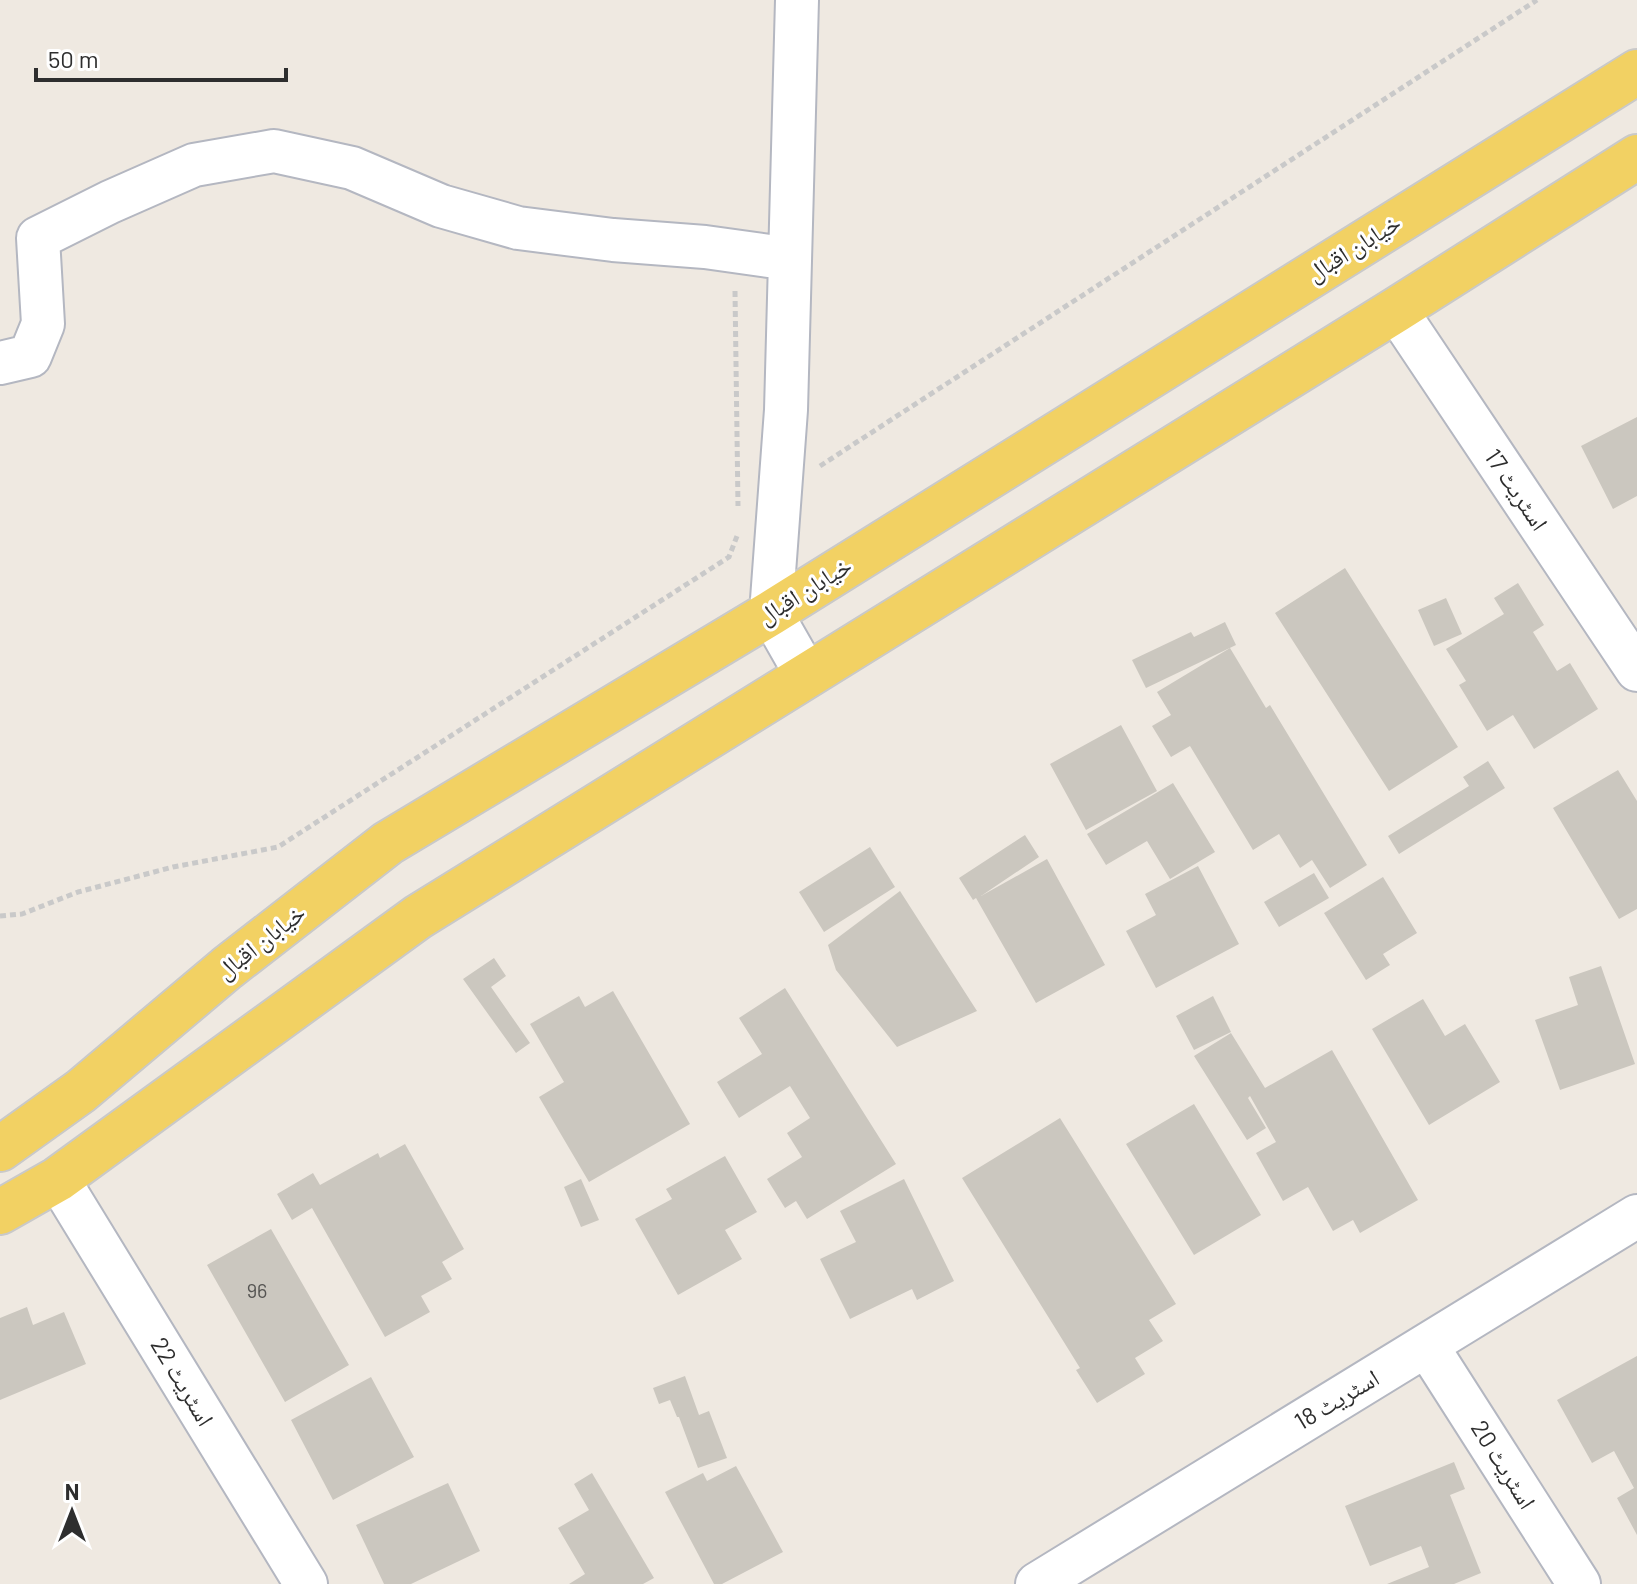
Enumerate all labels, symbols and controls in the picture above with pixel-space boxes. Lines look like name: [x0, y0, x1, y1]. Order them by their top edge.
scale bar: [36, 32, 286, 82]
text: 50 m: [48, 44, 99, 73]
street label: خیابان اقبال: [1301, 207, 1406, 288]
street label: اسٹریٹ 17: [1479, 443, 1555, 536]
street label: خیابان اقبال: [752, 550, 857, 631]
street label: خیابان اقبال: [210, 897, 311, 985]
house number: 96: [247, 1278, 267, 1302]
street label: اسٹریٹ 22: [145, 1332, 221, 1431]
street label: اسٹریٹ 18: [1289, 1362, 1384, 1436]
street label: اسٹریٹ 20: [1465, 1415, 1543, 1514]
north arrow: [32, 1472, 112, 1552]
text: N: [65, 1478, 79, 1504]

